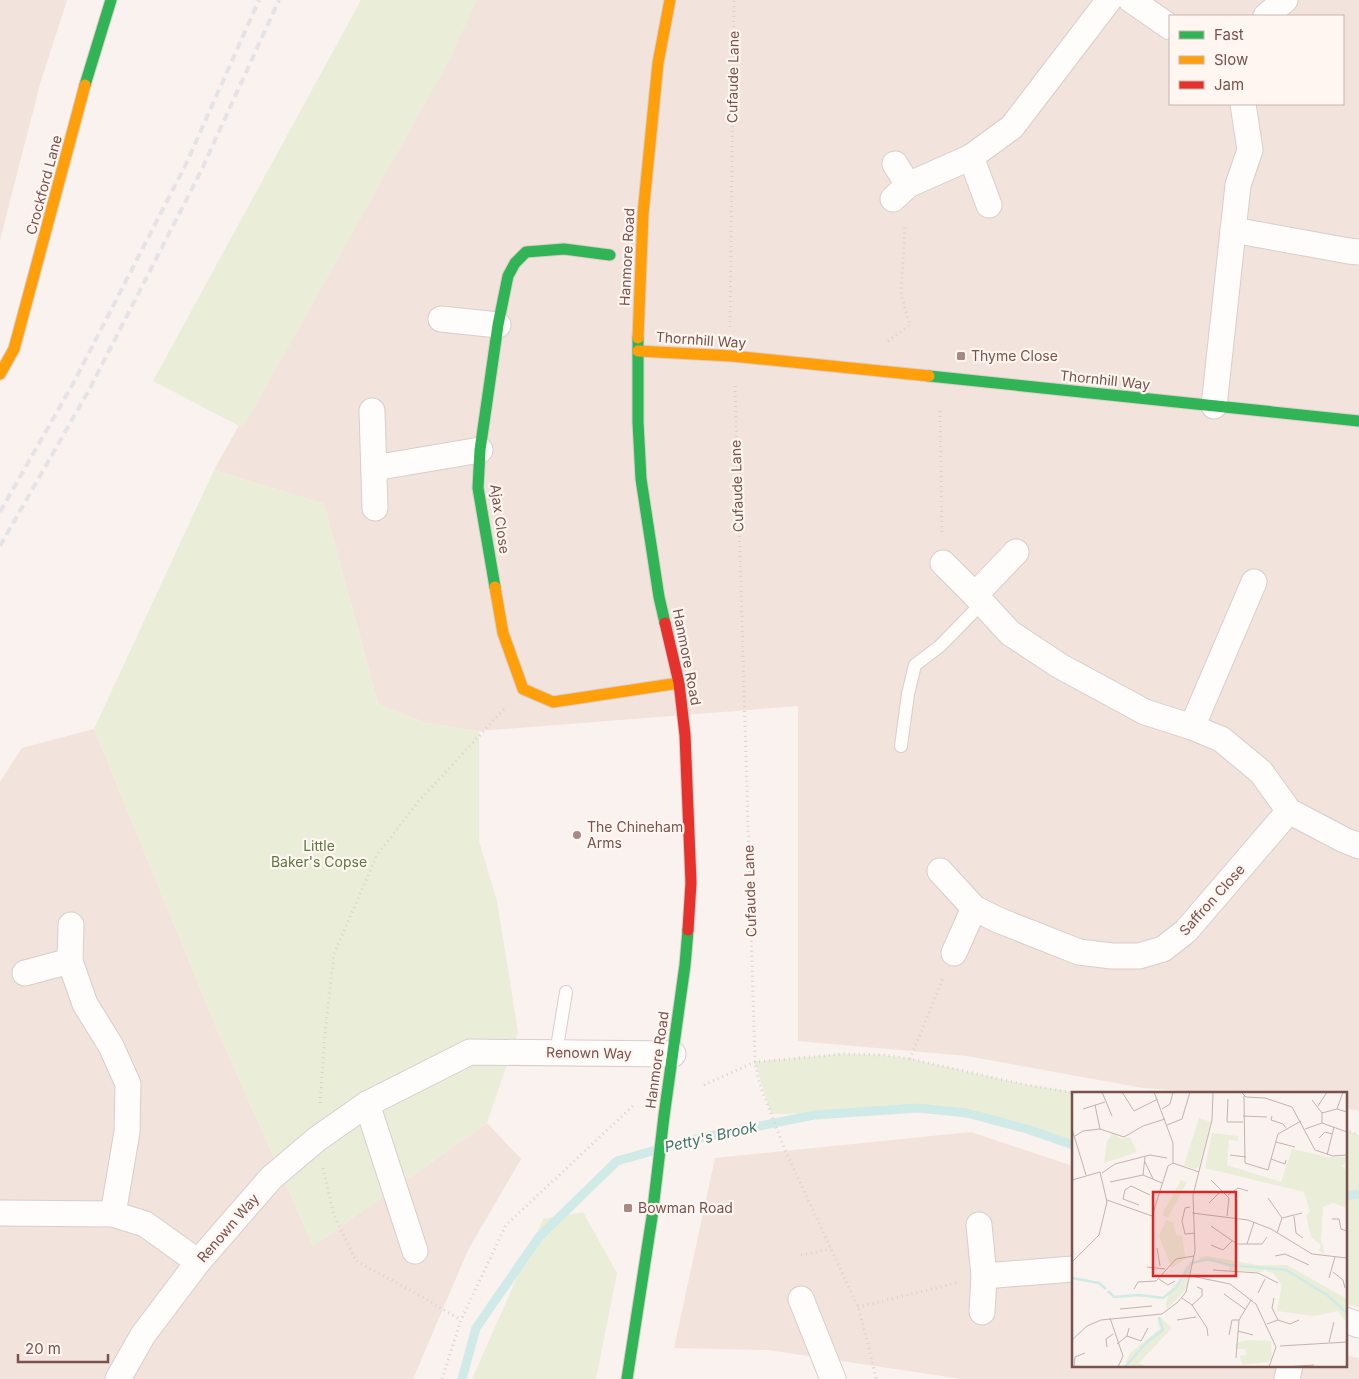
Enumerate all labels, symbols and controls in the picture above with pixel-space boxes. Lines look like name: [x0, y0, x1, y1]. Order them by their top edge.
legend: [1169, 15, 1344, 105]
text: Fast: [1214, 25, 1244, 44]
street label: Cufaude Lane: [723, 31, 742, 123]
text: Slow: [1214, 50, 1248, 69]
text: Jam: [1214, 75, 1244, 94]
street label: Crockford Lane: [22, 133, 65, 236]
street label: Hanmore Road: [615, 208, 638, 306]
street label: Thornhill Way: [655, 328, 747, 351]
place label: Thyme Close: [971, 347, 1058, 364]
marker: Thyme Close: [955, 350, 967, 362]
street label: Thornhill Way: [1059, 366, 1151, 393]
street label: Cufaude Lane: [726, 439, 747, 533]
street label: Ajax Close: [487, 483, 514, 555]
street label: Hanmore Road: [670, 607, 705, 707]
place label: The Chineham Arms: [587, 818, 683, 851]
marker: The Chineham Arms: [571, 829, 583, 841]
park label: Little Baker's Copse: [271, 837, 367, 870]
street label: Cufaude Lane: [739, 844, 760, 938]
street label: Saffron Close: [1175, 861, 1248, 939]
street label: Hanmore Road: [641, 1010, 672, 1110]
street label: Renown Way: [546, 1043, 632, 1062]
inset map: [1072, 1092, 1346, 1366]
water label: Petty's Brook: [663, 1116, 760, 1156]
street label: Renown Way: [193, 1190, 262, 1266]
place label: Bowman Road: [638, 1199, 733, 1216]
marker: Bowman Road: [622, 1202, 634, 1214]
scale bar: [18, 1332, 108, 1364]
text: 20 m: [25, 1339, 61, 1358]

